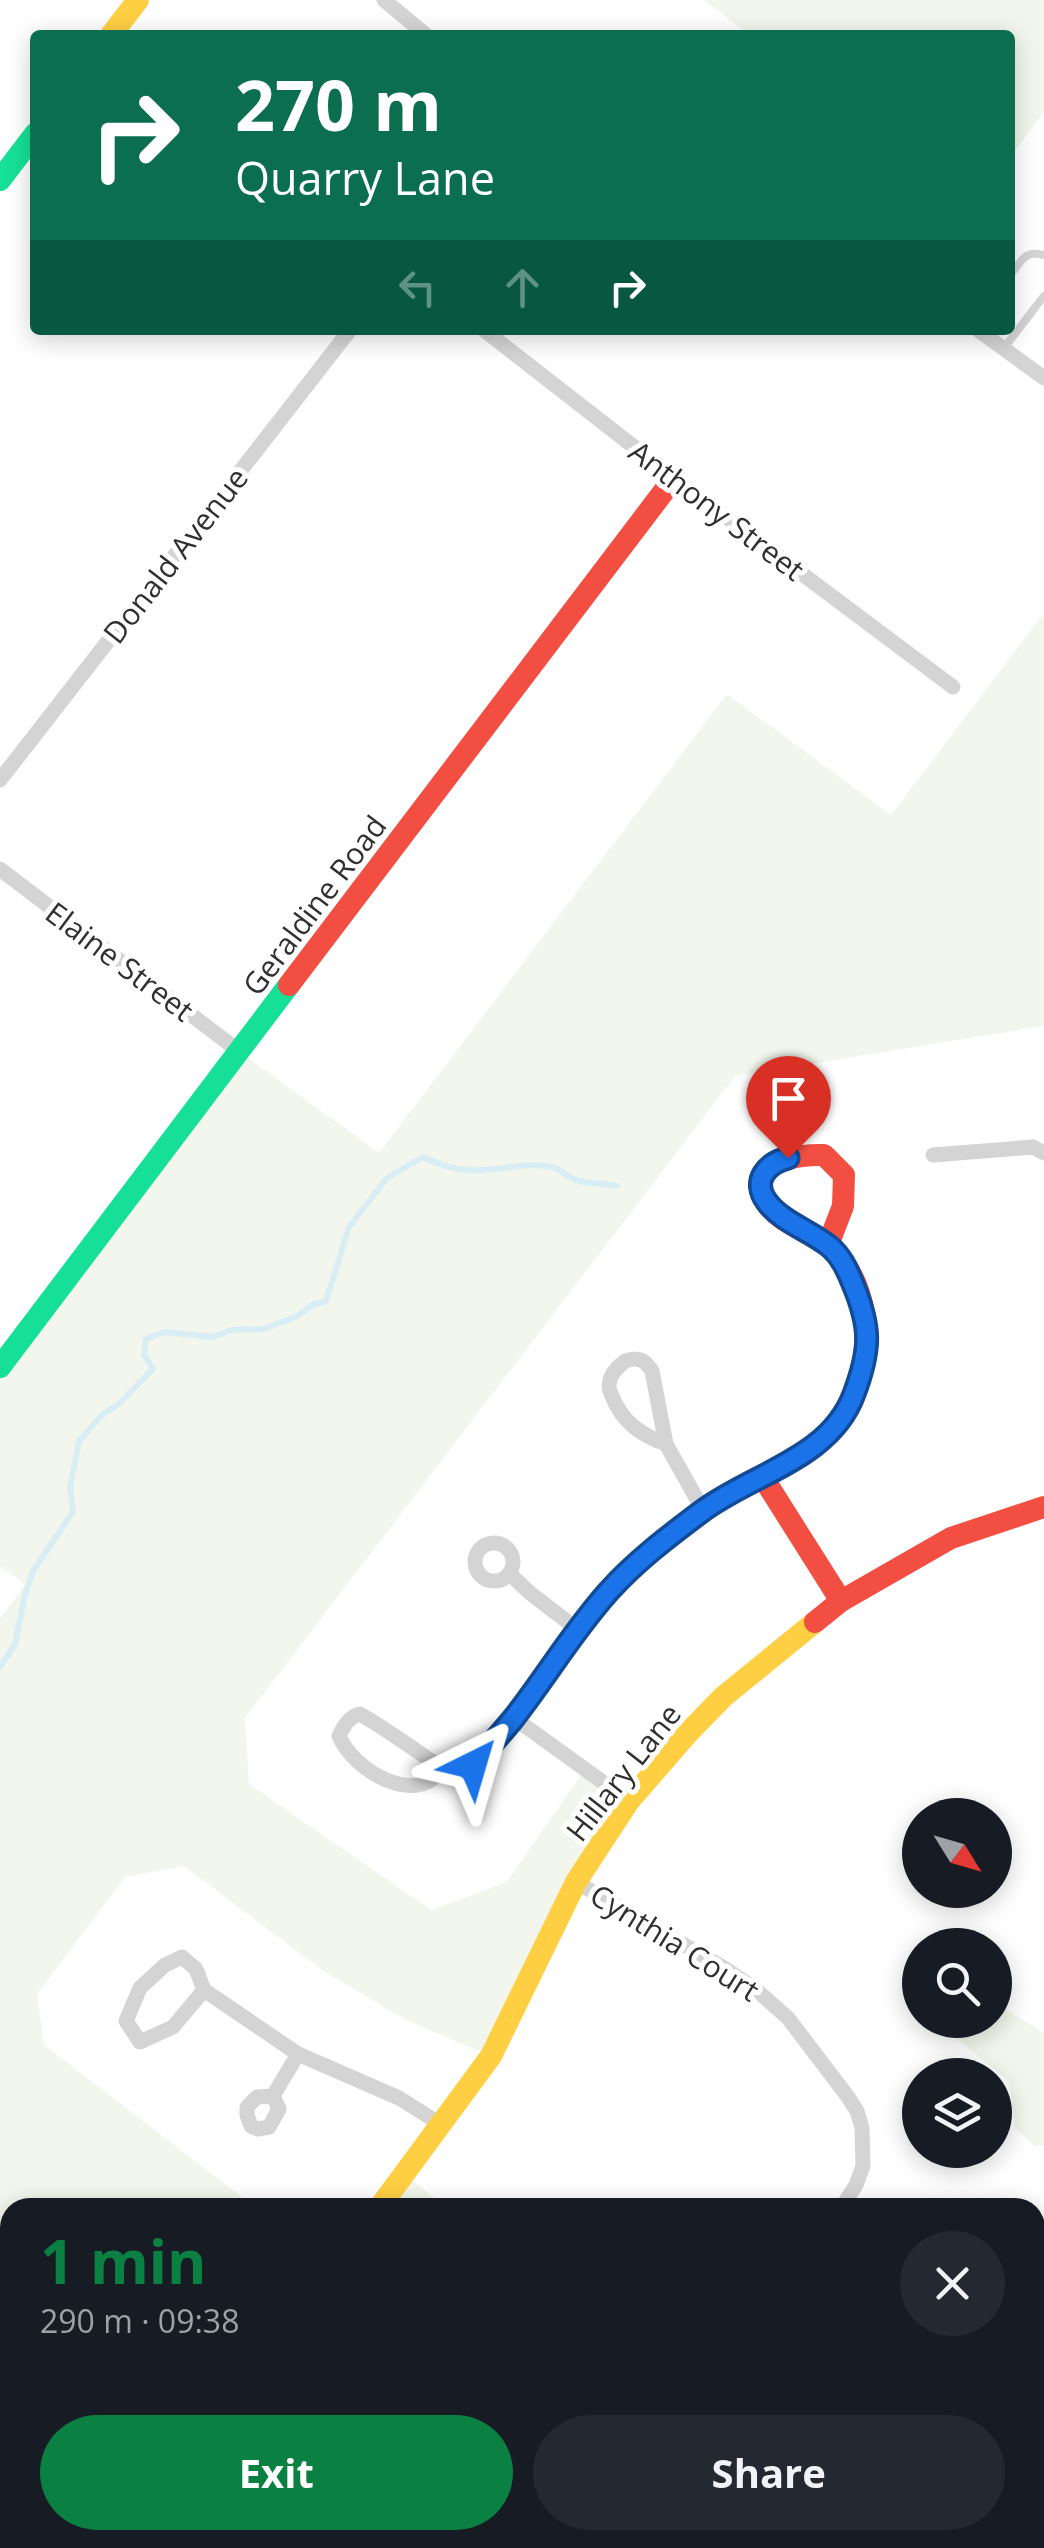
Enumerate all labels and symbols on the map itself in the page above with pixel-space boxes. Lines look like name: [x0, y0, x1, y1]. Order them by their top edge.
street label: Anthony Street: [621, 431, 813, 589]
street label: Donald Avenue: [93, 458, 257, 652]
street label: Geraldine Road: [233, 807, 395, 1003]
street label: Elaine Street: [38, 892, 202, 1030]
pin: [746, 1056, 831, 1159]
street label: Hillary Lane: [556, 1695, 690, 1849]
position arrow: [421, 1713, 525, 1817]
north arrow: [902, 1798, 1012, 1908]
street label: Cynthia Court: [583, 1874, 767, 2010]

